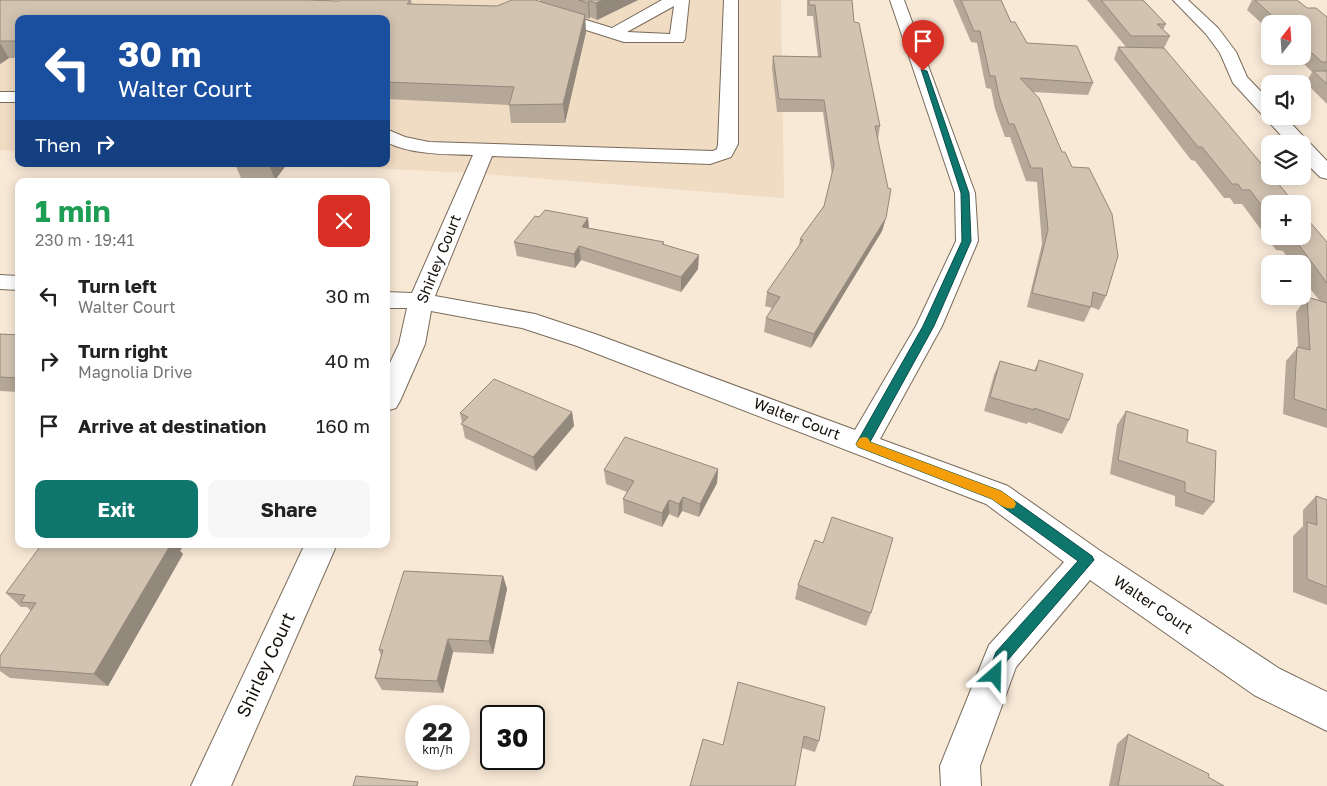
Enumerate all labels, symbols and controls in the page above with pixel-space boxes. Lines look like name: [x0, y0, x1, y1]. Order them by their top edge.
north arrow: [1261, 15, 1311, 65]
map controls: [1261, 15, 1311, 305]
pin: [902, 20, 944, 71]
icon: arrive: [909, 27, 937, 55]
text: 30 m: [118, 33, 201, 75]
icon: left: [35, 35, 100, 100]
text: Walter Court: [118, 75, 252, 102]
button: sound: [1261, 75, 1311, 125]
icon: right: [91, 130, 119, 158]
text: Then: [35, 133, 81, 156]
button: layers: [1261, 135, 1311, 185]
text: 1 min: [35, 193, 111, 229]
button: close: [318, 195, 370, 247]
button: +: [1261, 195, 1311, 245]
street label: Shirley Court: [412, 212, 464, 306]
text: 230 m · 19:41: [35, 230, 134, 250]
button: −: [1261, 255, 1311, 305]
text: Turn left: [78, 274, 157, 297]
icon: left: [35, 282, 63, 310]
text: 30 m: [326, 284, 370, 307]
text: Walter Court: [78, 297, 176, 317]
text: Turn right: [78, 339, 168, 362]
icon: right: [35, 347, 63, 375]
text: 40 m: [325, 349, 370, 372]
text: Magnolia Drive: [78, 362, 192, 382]
street label: Walter Court: [751, 393, 843, 443]
icon: arrive: [35, 412, 63, 440]
text: Arrive at destination: [78, 414, 266, 437]
text: 160 m: [316, 414, 370, 437]
button: Exit: [35, 480, 198, 538]
button: Share: [208, 480, 370, 538]
street label: Walter Court: [1111, 571, 1197, 637]
street label: Shirley Court: [231, 609, 299, 721]
position arrow: [968, 648, 1020, 700]
speed limit sign: 30: [480, 705, 545, 770]
text: 22: [422, 716, 453, 747]
text: km/h: [422, 742, 453, 757]

